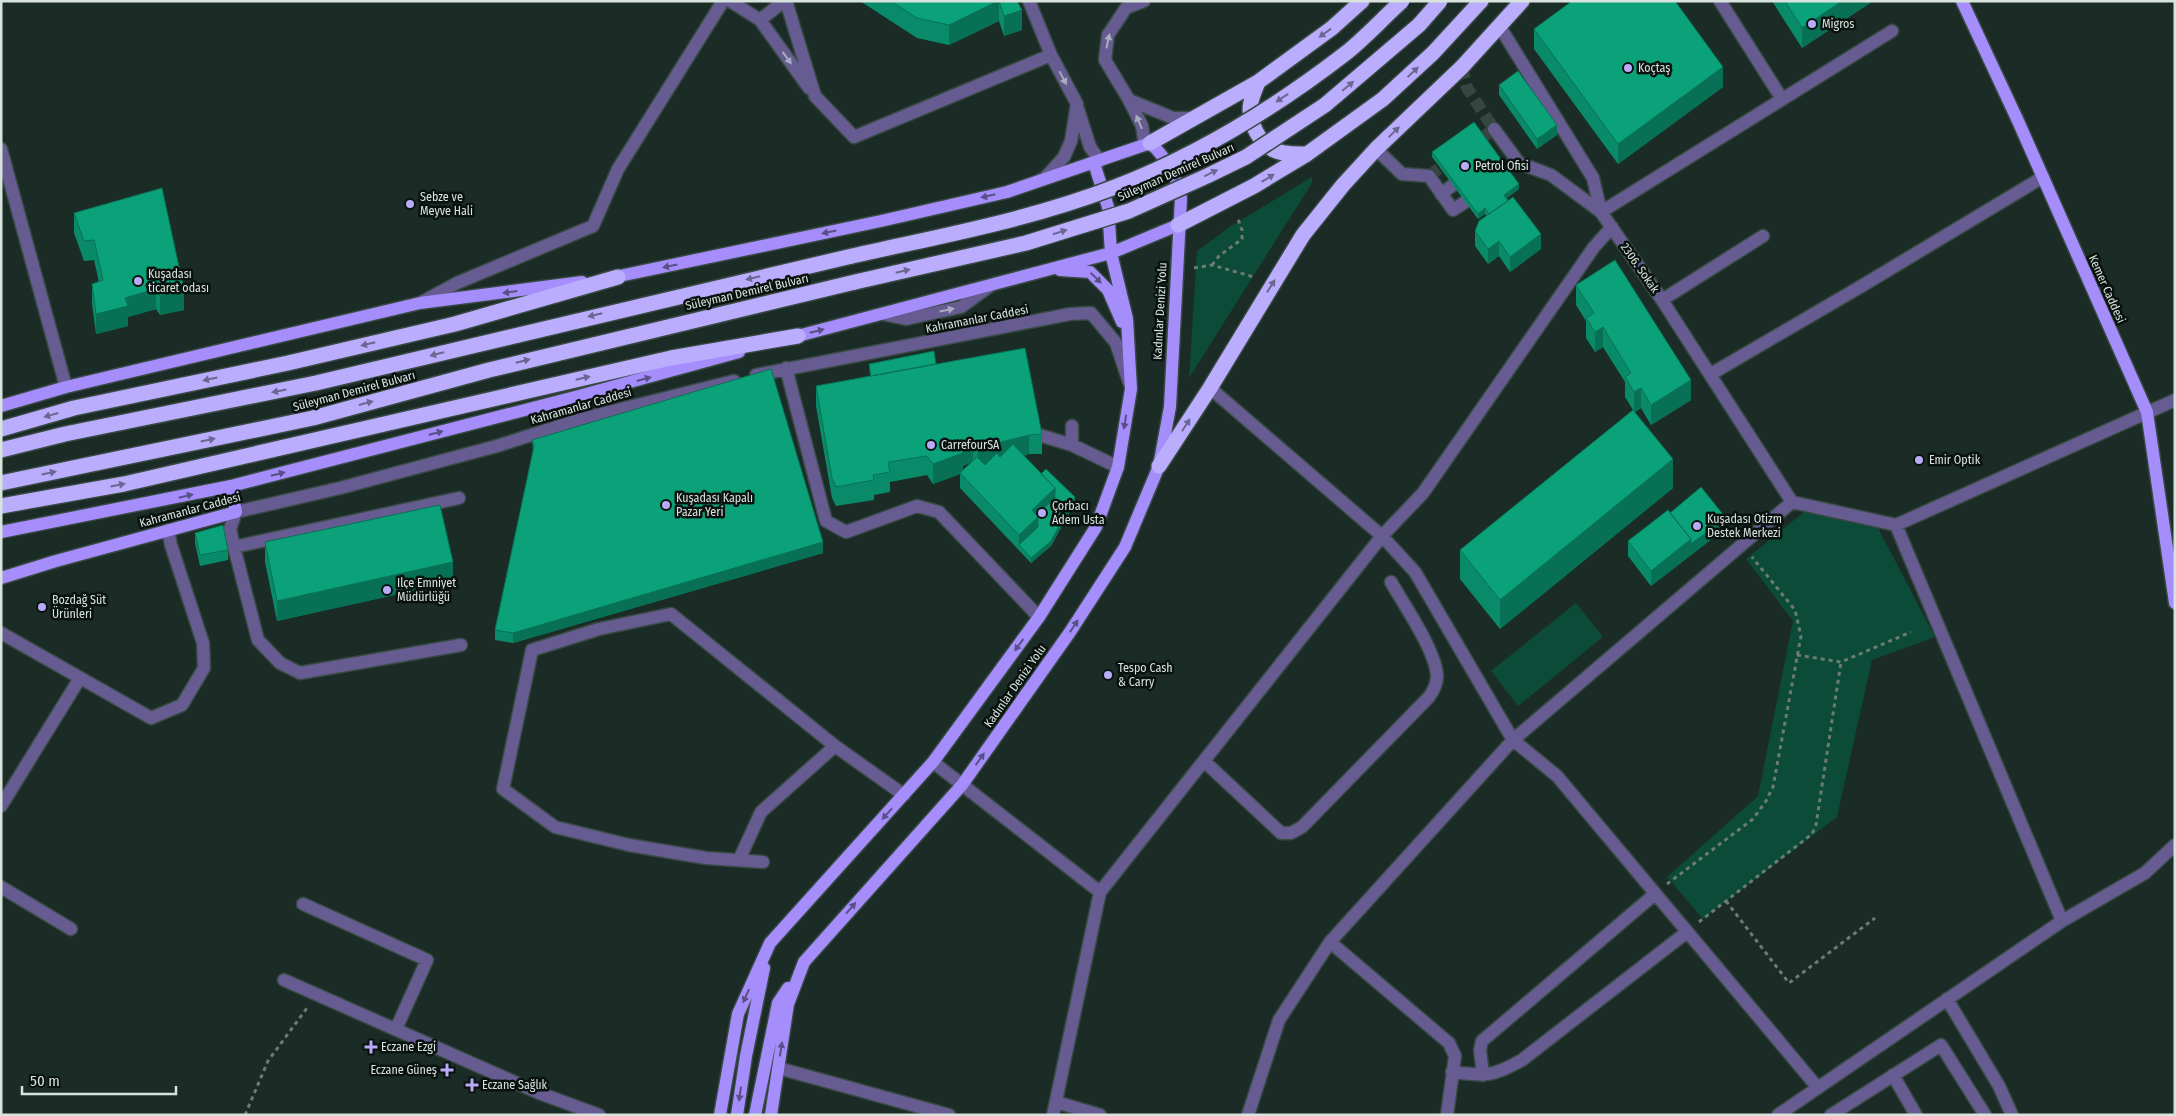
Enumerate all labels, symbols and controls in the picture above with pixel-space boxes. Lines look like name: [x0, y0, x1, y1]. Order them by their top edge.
place label: Migros: [1822, 17, 1854, 31]
marker: Migros: [1806, 18, 1818, 30]
one-way arrow: [1318, 28, 1332, 38]
one-way arrow: [1104, 33, 1112, 49]
one-way arrow: [782, 51, 793, 64]
place label: Koçtaş: [1638, 61, 1670, 75]
marker: Koçtaş: [1622, 62, 1634, 74]
one-way arrow: [1406, 66, 1418, 78]
one-way arrow: [1059, 70, 1067, 85]
one-way arrow: [1341, 80, 1353, 92]
one-way arrow: [1276, 93, 1289, 103]
one-way arrow: [1135, 114, 1143, 129]
one-way arrow: [1387, 126, 1399, 138]
street label: Süleyman Demirel Bulvarı: [1116, 140, 1236, 204]
place label: Petrol Ofisi: [1475, 159, 1529, 173]
marker: Petrol Ofisi: [1459, 160, 1471, 172]
one-way arrow: [1204, 169, 1218, 177]
one-way arrow: [1261, 174, 1274, 183]
place label: Sebze ve Meyve Hali: [420, 190, 473, 218]
one-way arrow: [980, 192, 995, 200]
marker: Sebze ve Meyve Hali: [404, 198, 416, 210]
one-way arrow: [1053, 228, 1068, 236]
one-way arrow: [821, 229, 837, 237]
street label: 2306. Sokak: [1618, 240, 1662, 296]
street label: Kemer Caddesi: [2086, 253, 2128, 325]
one-way arrow: [663, 262, 678, 270]
street label: Kadınlar Denizi Yolu: [1150, 262, 1170, 360]
place label: Kuşadası ticaret odası: [148, 267, 209, 295]
one-way arrow: [895, 267, 910, 275]
street label: Süleyman Demirel Bulvarı: [684, 271, 810, 313]
one-way arrow: [1090, 272, 1102, 284]
one-way arrow: [746, 274, 761, 282]
marker: Kuşadası ticaret odası: [132, 275, 144, 287]
one-way arrow: [1266, 280, 1276, 293]
one-way arrow: [501, 288, 517, 296]
street label: Kahramanlar Caddesi: [924, 302, 1030, 336]
one-way arrow: [940, 306, 955, 314]
one-way arrow: [588, 311, 603, 319]
one-way arrow: [810, 327, 825, 335]
one-way arrow: [361, 340, 376, 348]
one-way arrow: [430, 350, 445, 358]
one-way arrow: [516, 357, 531, 365]
street label: Süleyman Demirel Bulvarı: [291, 368, 417, 414]
one-way arrow: [576, 374, 591, 382]
one-way arrow: [636, 374, 651, 382]
one-way arrow: [201, 376, 217, 384]
street label: Kahramanlar Caddesi: [529, 385, 633, 427]
one-way arrow: [271, 387, 287, 395]
one-way arrow: [359, 399, 374, 407]
one-way arrow: [43, 411, 58, 419]
one-way arrow: [1121, 414, 1129, 430]
one-way arrow: [1181, 418, 1191, 432]
one-way arrow: [428, 429, 443, 437]
one-way arrow: [200, 436, 216, 444]
place label: CarrefourSA: [941, 438, 1000, 452]
marker: CarrefourSA: [925, 439, 937, 451]
place label: Emir Optik: [1929, 453, 1981, 467]
marker: Emir Optik: [1913, 454, 1925, 466]
one-way arrow: [41, 469, 57, 477]
one-way arrow: [271, 470, 286, 478]
one-way arrow: [111, 480, 127, 488]
street label: Kahramanlar Caddesi: [138, 490, 242, 530]
place label: Kuşadası Kapalı Pazar Yeri: [676, 491, 753, 519]
one-way arrow: [179, 492, 194, 500]
marker: Kuşadası Kapalı Pazar Yeri: [660, 499, 672, 511]
place label: Çorbacı Adem Usta: [1052, 499, 1105, 527]
marker: Çorbacı Adem Usta: [1036, 507, 1048, 519]
place label: Kuşadası Otizm Destek Merkezi: [1707, 512, 1782, 540]
marker: Kuşadası Otizm Destek Merkezi: [1691, 520, 1703, 532]
place label: Ilçe Emniyet Müdürlüğü: [397, 576, 456, 604]
marker: Ilçe Emniyet Müdürlüğü: [381, 584, 393, 596]
place label: Bozdağ Süt Ürünleri: [52, 593, 106, 621]
marker: Bozdağ Süt Ürünleri: [36, 601, 48, 613]
one-way arrow: [1069, 619, 1079, 633]
one-way arrow: [1015, 638, 1025, 651]
street label: Kadınlar Denizi Yolu: [981, 642, 1049, 730]
place label: Tespo Cash & Carry: [1118, 661, 1173, 689]
marker: Tespo Cash & Carry: [1102, 669, 1114, 681]
one-way arrow: [975, 752, 985, 766]
one-way arrow: [881, 807, 893, 819]
one-way arrow: [845, 903, 857, 915]
one-way arrow: [742, 989, 750, 1003]
place label: Eczane Ezgi: [381, 1040, 436, 1054]
marker: Eczane Ezgi: [365, 1041, 377, 1053]
one-way arrow: [777, 1041, 785, 1057]
place label: Eczane Güneş: [370, 1063, 437, 1077]
scale bar: [22, 1064, 176, 1096]
marker: Eczane Güneş: [441, 1064, 453, 1076]
text: 50 m: [30, 1072, 60, 1090]
place label: Eczane Sağlık: [482, 1078, 548, 1092]
marker: Eczane Sağlık: [466, 1079, 478, 1091]
one-way arrow: [736, 1086, 744, 1102]

